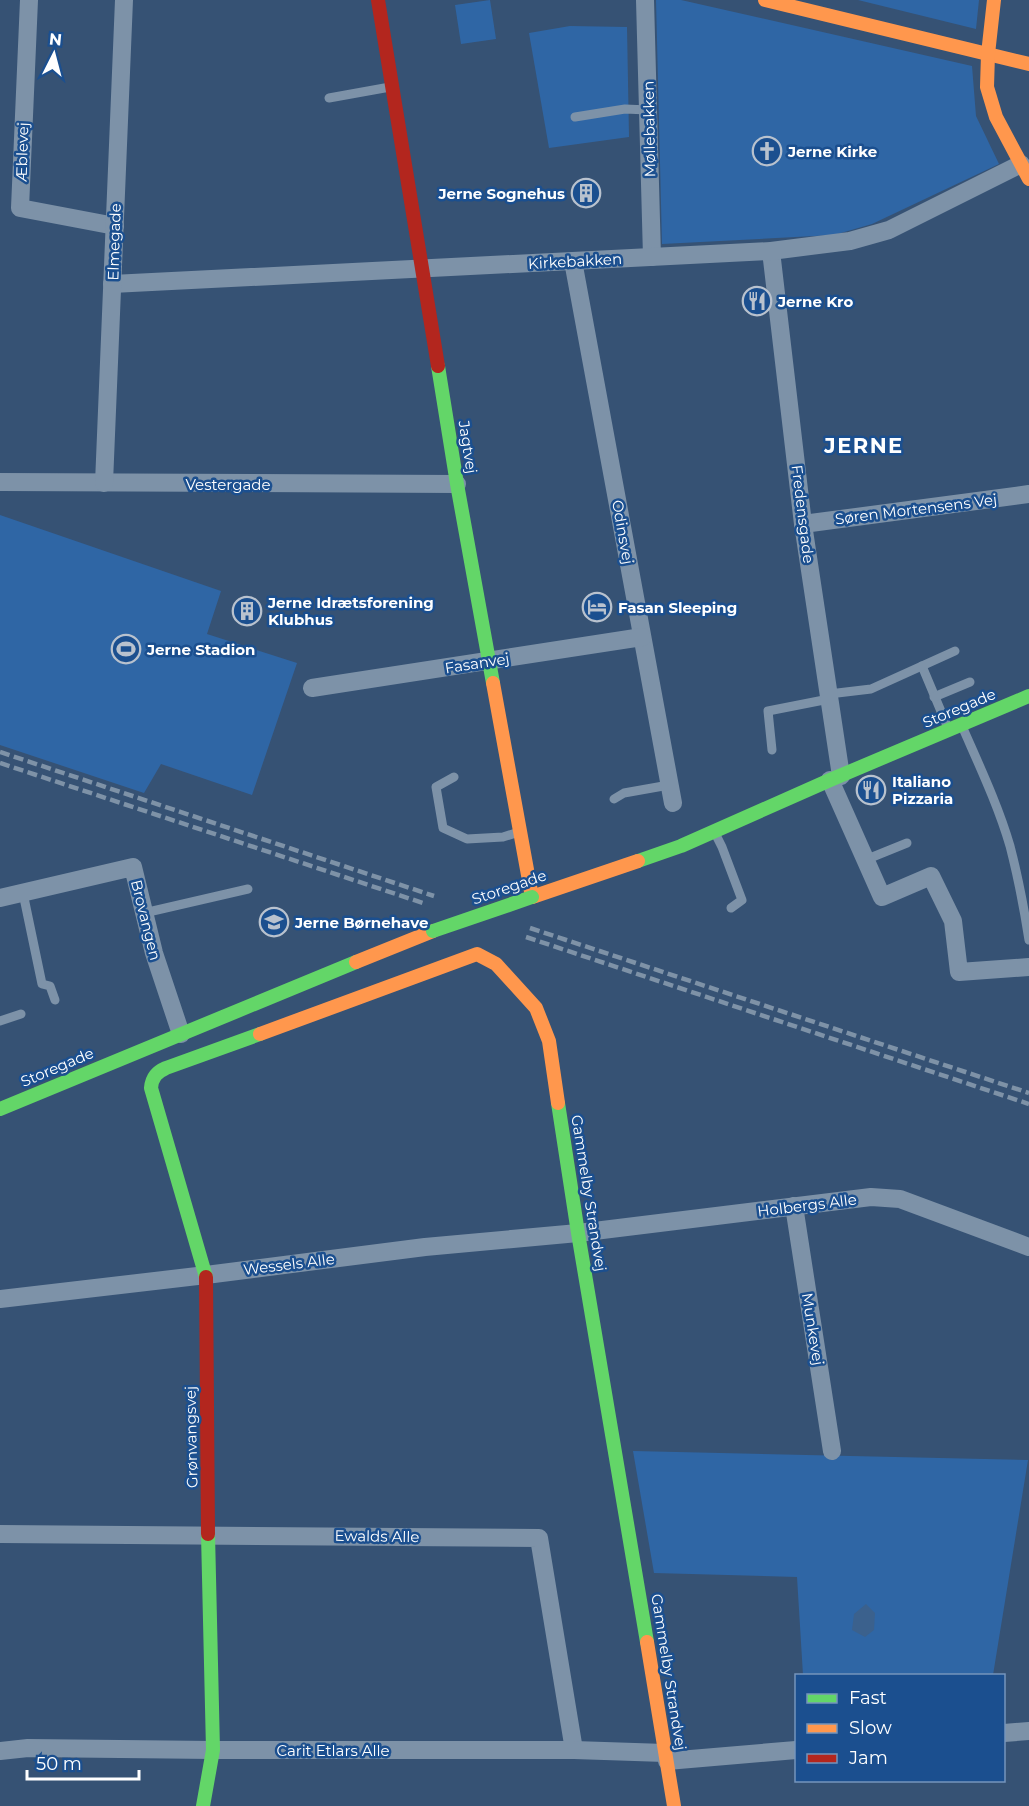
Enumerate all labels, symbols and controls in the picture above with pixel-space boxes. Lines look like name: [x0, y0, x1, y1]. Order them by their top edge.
north arrow: [24, 24, 84, 84]
text: N: [48, 29, 63, 50]
street label: Møllebakken: [639, 81, 659, 177]
street label: Æblevej: [11, 122, 33, 182]
church icon: Jerne Kirke: [751, 135, 783, 167]
place label: Jerne Kirke: [787, 142, 877, 161]
building icon: Jerne Sognehus: [570, 177, 602, 209]
place label: Jerne Sognehus: [437, 184, 565, 203]
street label: Elmegade: [103, 203, 125, 281]
street label: Kirkebakken: [528, 249, 622, 273]
restaurant icon: Jerne Kro: [741, 285, 773, 317]
place label: Jerne Kro: [777, 292, 853, 311]
street label: Jagtvej: [454, 418, 482, 475]
district label: JERNE: [823, 433, 904, 458]
street label: Fredensgade: [788, 464, 818, 564]
street label: Vestergade: [185, 475, 271, 494]
street label: Søren Mortensens Vej: [834, 490, 998, 528]
street label: Odinsvej: [608, 498, 638, 566]
hotel icon: Fasan Sleeping: [581, 591, 613, 623]
place label: Jerne Idrætsforening Klubhus: [267, 593, 434, 629]
building icon: Jerne Idrætsforening Klubhus: [231, 595, 263, 627]
place label: Fasan Sleeping: [618, 598, 737, 617]
sports icon: Jerne Stadion: [110, 633, 142, 665]
place label: Jerne Stadion: [146, 640, 255, 659]
street label: Fasanvej: [443, 649, 511, 677]
street label: Storegade: [920, 684, 998, 732]
place label: Italiano Pizzaria: [892, 772, 953, 808]
restaurant icon: Italiano Pizzaria: [855, 774, 887, 806]
street label: Storegade: [469, 865, 549, 909]
street label: Brovangen: [127, 878, 165, 962]
school or university icon: Jerne Børnehave: [258, 906, 290, 938]
place label: Jerne Børnehave: [294, 913, 428, 932]
street label: Storegade: [18, 1043, 96, 1091]
street label: Gammelby Strandvej: [567, 1113, 611, 1273]
street label: Holbergs Alle: [756, 1189, 858, 1221]
street label: Wessels Alle: [242, 1249, 336, 1279]
street label: Munkevej: [798, 1291, 828, 1367]
street label: Grønvangsvej: [181, 1386, 201, 1488]
street label: Ewalds Alle: [334, 1526, 420, 1546]
street label: Gammelby Strandvej: [647, 1592, 691, 1752]
legend: [795, 1674, 1005, 1782]
text: Fast: [849, 1687, 887, 1709]
text: Slow: [849, 1717, 892, 1739]
street label: Carit Etlars Alle: [276, 1741, 390, 1760]
scale bar: [27, 1743, 140, 1781]
text: Jam: [848, 1747, 888, 1769]
text: 50 m: [36, 1753, 82, 1775]

